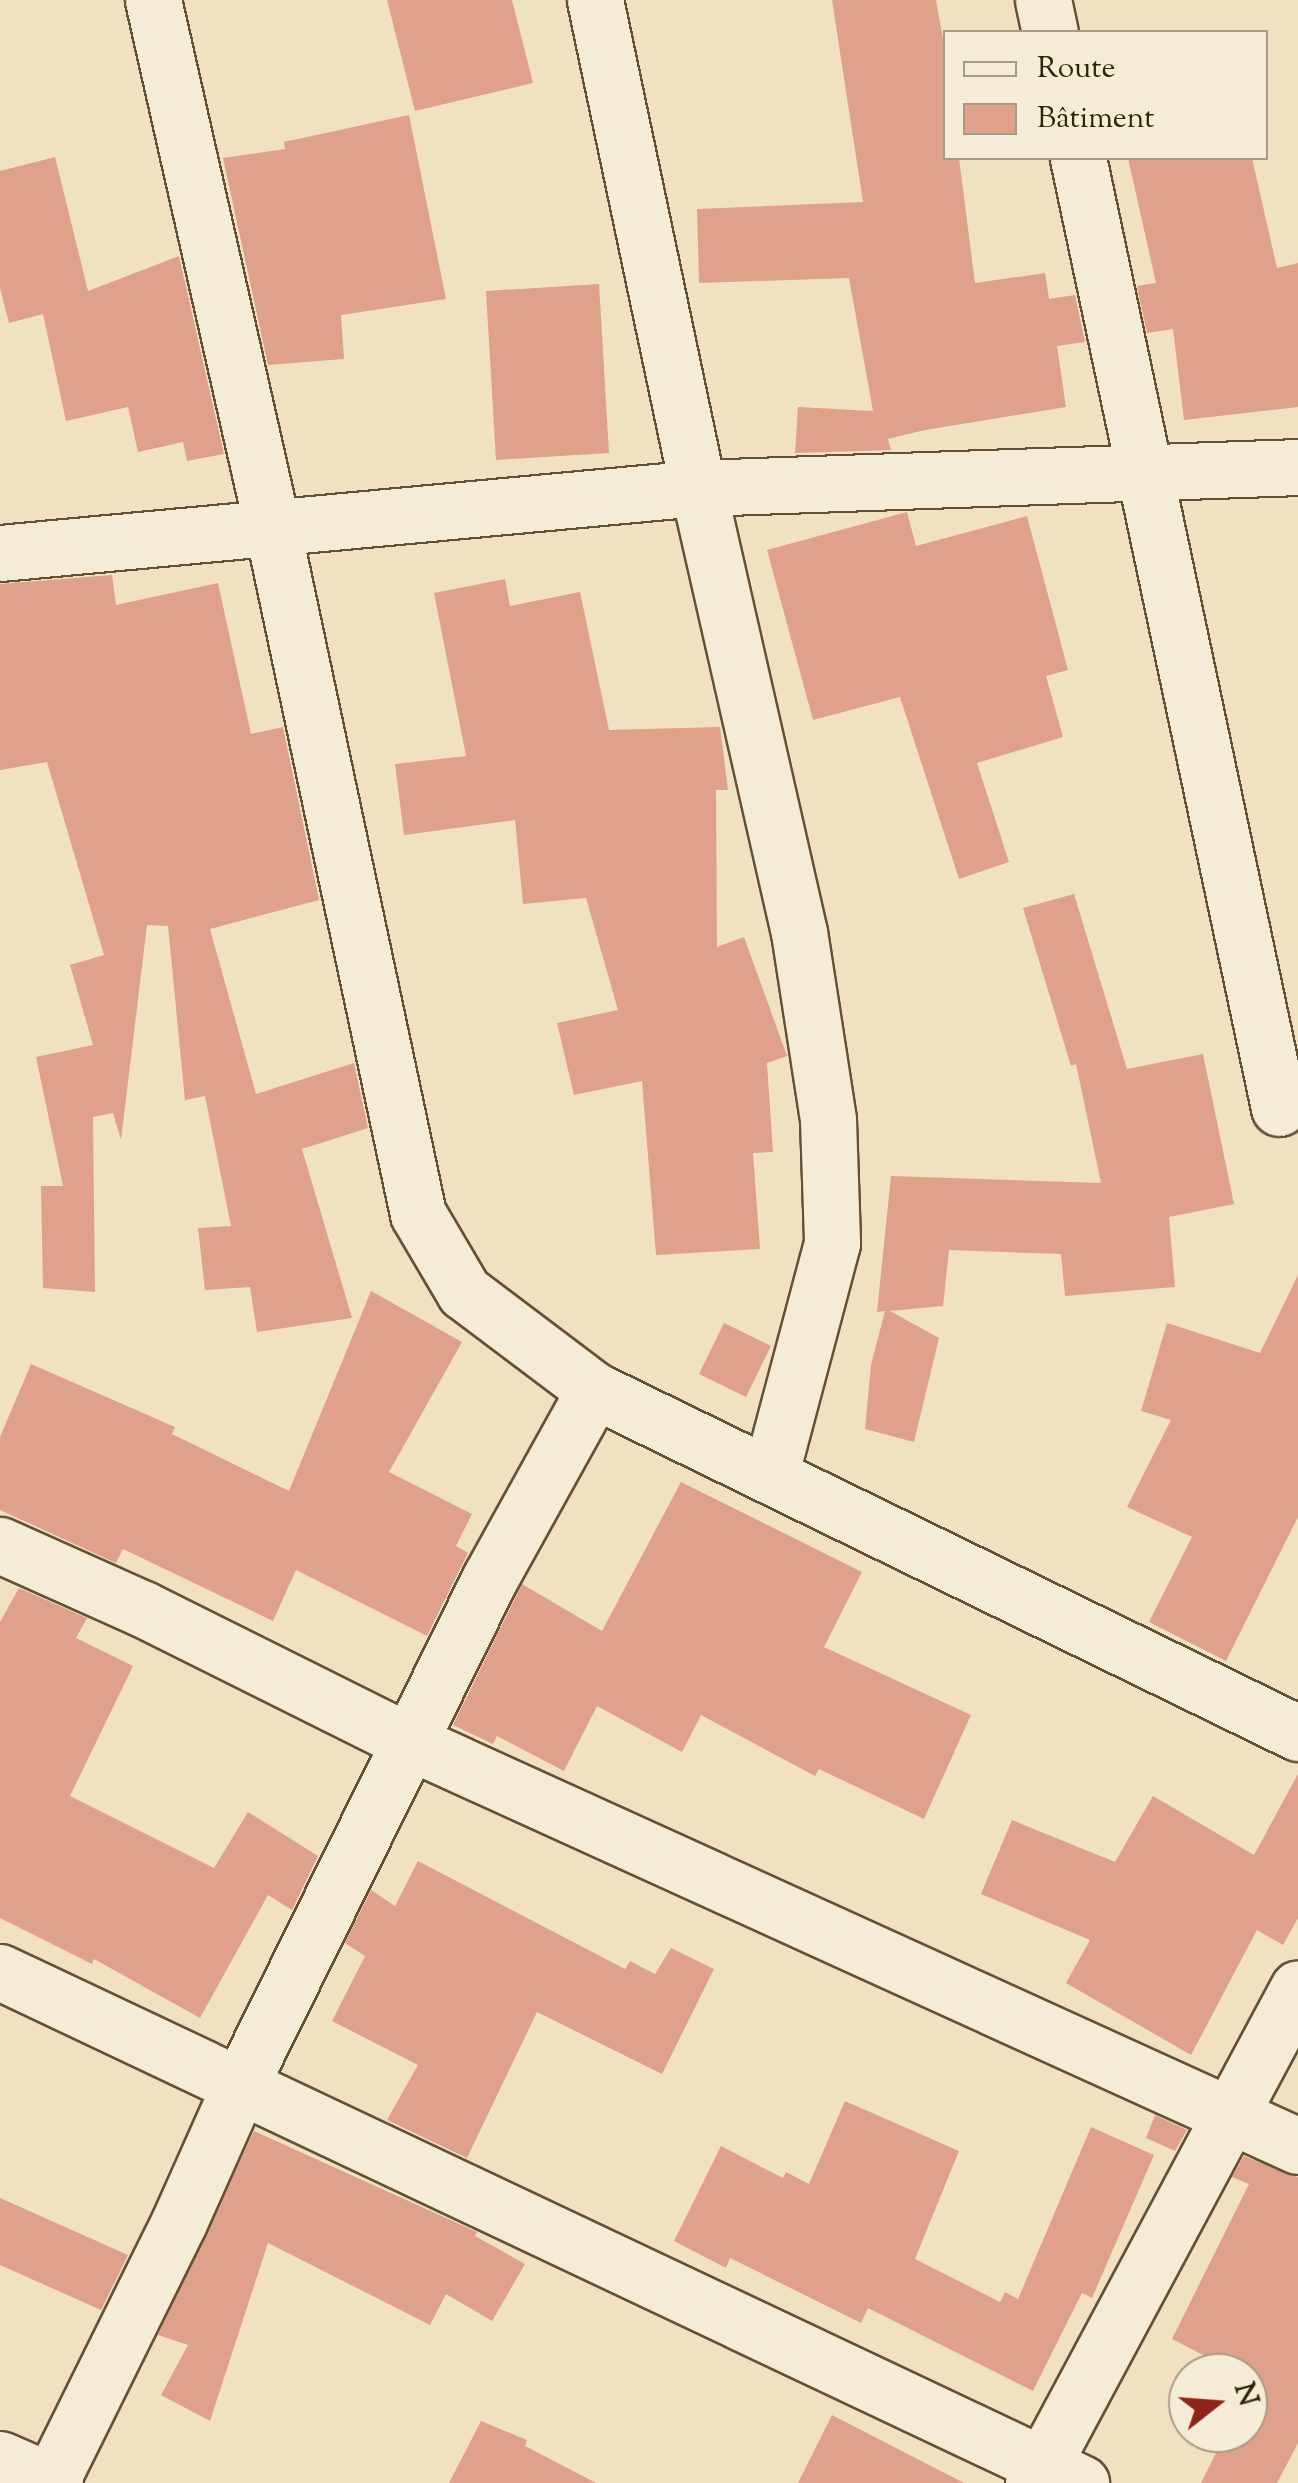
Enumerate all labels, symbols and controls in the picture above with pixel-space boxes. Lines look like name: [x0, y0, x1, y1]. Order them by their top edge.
legend: [943, 30, 1268, 160]
text: Route: [1037, 48, 1116, 91]
text: Bâtiment: [1037, 98, 1154, 141]
north arrow: [1168, 2353, 1268, 2453]
text: N: [1222, 2378, 1267, 2411]

